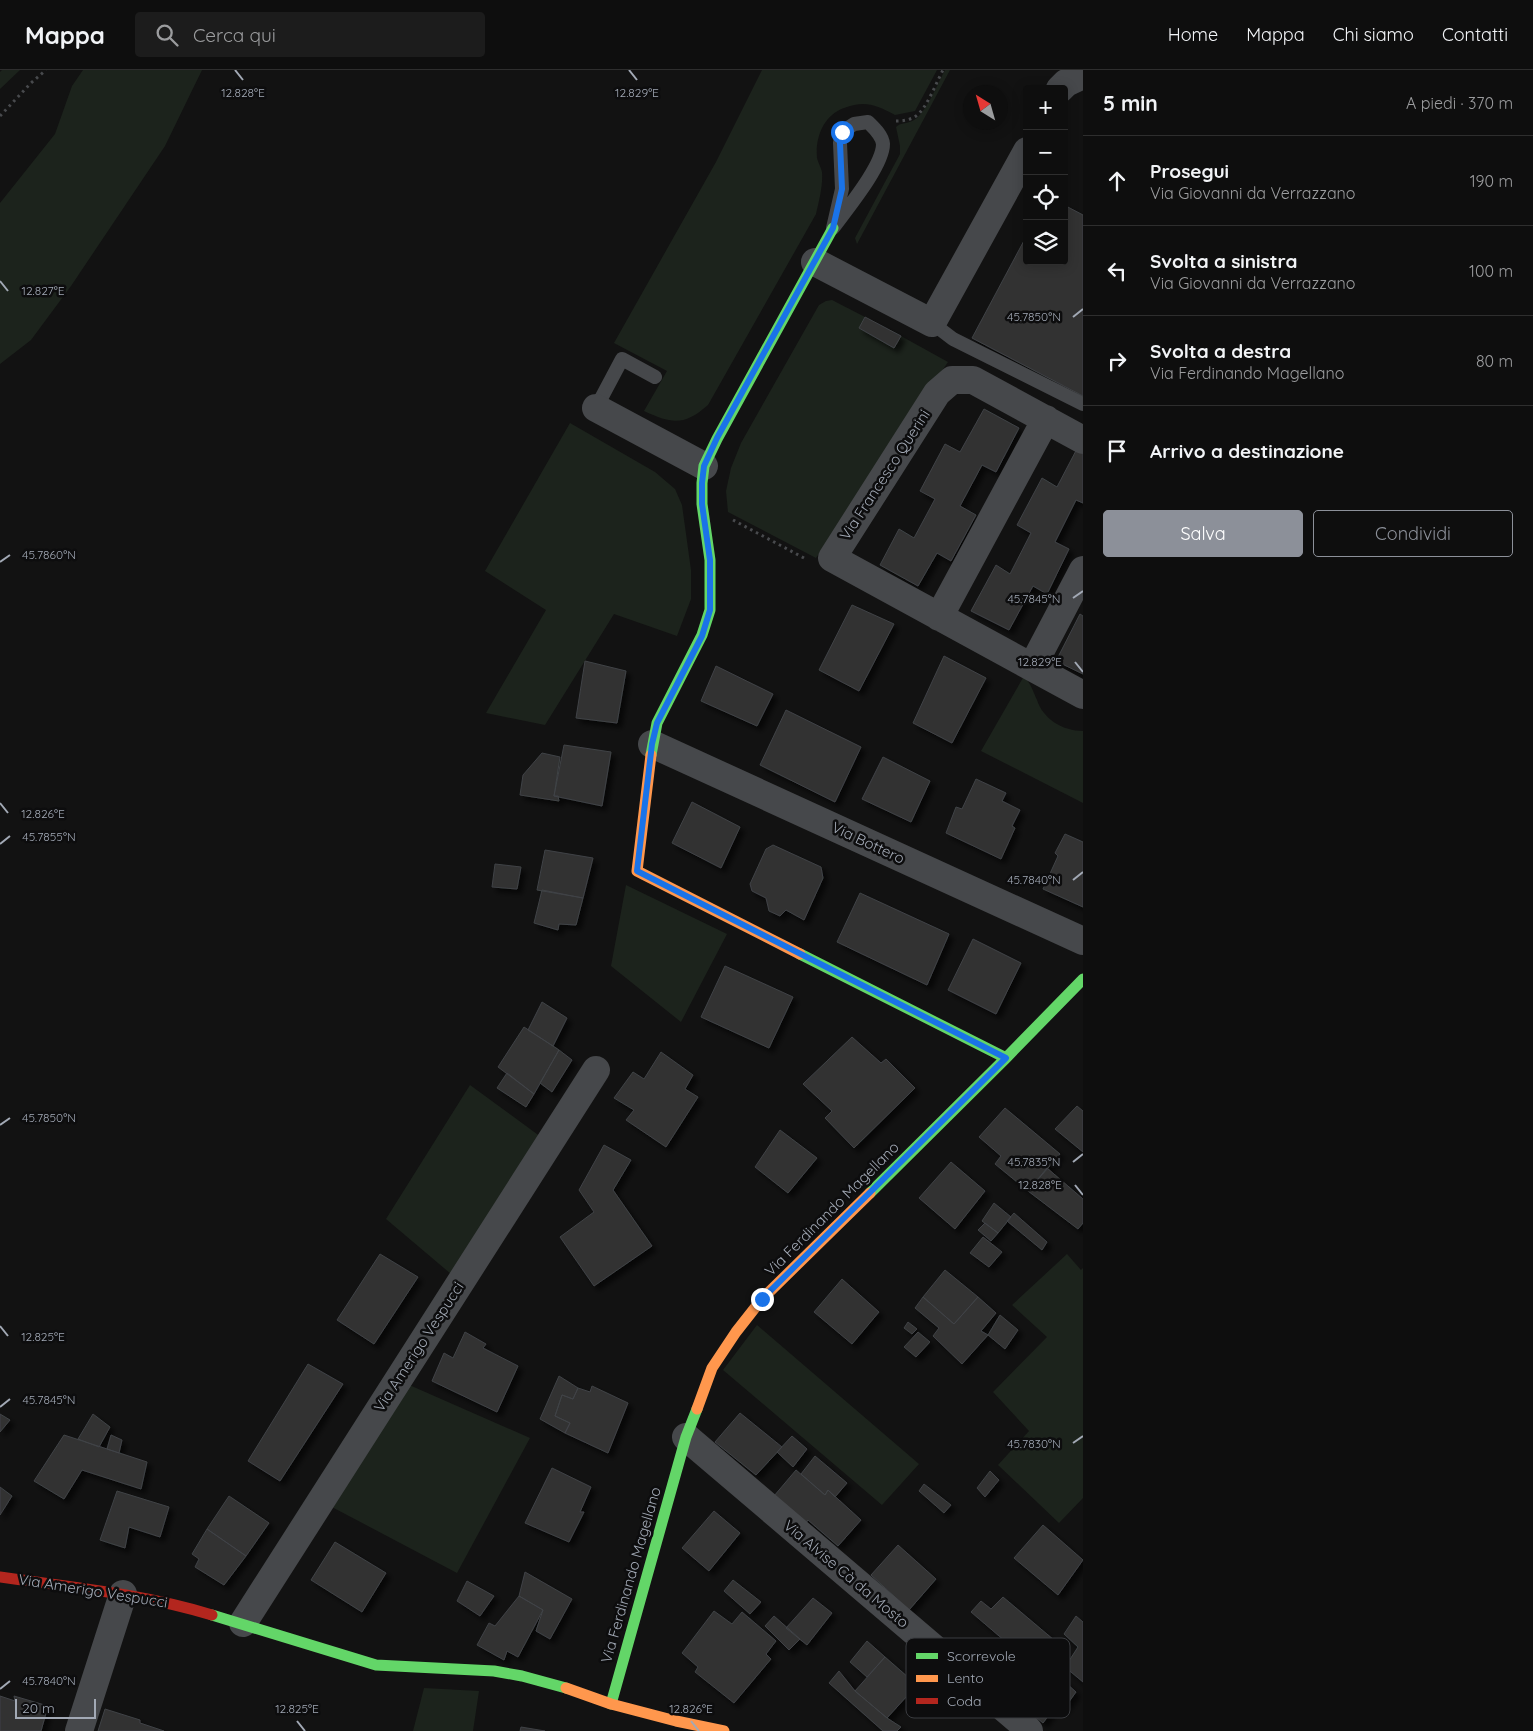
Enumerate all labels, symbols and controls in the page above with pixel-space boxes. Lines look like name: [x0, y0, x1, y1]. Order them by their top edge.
search box: [135, 12, 485, 57]
text: Mappa: [25, 20, 105, 50]
icon: search: [153, 21, 181, 49]
text: Cerca qui: [193, 23, 276, 47]
text: Home: [1168, 23, 1218, 46]
text: Mappa: [1246, 23, 1305, 46]
text: Chi siamo: [1333, 23, 1414, 46]
text: Contatti: [1442, 23, 1508, 46]
text: 12.828°E: [221, 85, 265, 100]
text: 12.829°E: [615, 85, 659, 100]
north arrow: [963, 85, 1008, 130]
map controls: [1023, 85, 1068, 265]
button: +: [1023, 85, 1068, 130]
text: 5 min: [1103, 90, 1158, 116]
text: A piedi · 370 m: [1406, 93, 1513, 113]
route start: [831, 121, 854, 144]
button: −: [1023, 130, 1068, 175]
text: Prosegui: [1150, 159, 1229, 183]
icon: ahead: [1103, 167, 1131, 195]
text: 190 m: [1470, 171, 1513, 191]
button: locate: [1023, 175, 1068, 220]
text: Via Giovanni da Verrazzano: [1150, 183, 1356, 203]
button: layers: [1023, 220, 1068, 265]
text: Svolta a sinistra: [1150, 249, 1297, 273]
icon: left: [1103, 257, 1131, 285]
text: 100 m: [1469, 261, 1513, 281]
text: Via Giovanni da Verrazzano: [1150, 273, 1356, 293]
text: 12.827°E: [21, 283, 65, 298]
text: 45.7850°N: [1007, 309, 1061, 324]
text: Svolta a destra: [1150, 339, 1291, 363]
icon: right: [1103, 347, 1131, 375]
text: 80 m: [1476, 351, 1513, 371]
text: Via Ferdinando Magellano: [1150, 363, 1344, 383]
street label: Via Francesco Querini: [835, 406, 934, 544]
icon: arrive: [1103, 437, 1131, 465]
text: Arrivo a destinazione: [1150, 439, 1344, 463]
button: Salva: [1103, 510, 1303, 557]
button: Condividi: [1313, 510, 1513, 557]
text: 45.7860°N: [22, 547, 76, 562]
text: 45.7845°N: [1007, 591, 1061, 606]
text: 12.829°E: [1018, 654, 1062, 669]
text: 12.826°E: [21, 806, 65, 821]
street label: Via Bottero: [829, 817, 908, 868]
text: 45.7855°N: [22, 829, 76, 844]
text: 45.7840°N: [1007, 872, 1061, 887]
text: 45.7850°N: [22, 1110, 76, 1125]
street label: Via Ferdinando Magellano: [760, 1137, 903, 1280]
text: 45.7835°N: [1007, 1154, 1061, 1169]
text: 12.828°E: [1018, 1177, 1062, 1192]
street label: Via Amerigo Vespucci: [370, 1278, 468, 1415]
route end: [751, 1288, 774, 1311]
text: 12.825°E: [21, 1329, 65, 1344]
text: 45.7845°N: [22, 1392, 76, 1407]
text: 45.7830°N: [1007, 1436, 1061, 1451]
street label: Via Ferdinando Magellano: [596, 1485, 665, 1665]
street label: Via Alvise Cà da Mosto: [780, 1516, 913, 1632]
street label: Via Amerigo Vespucci: [17, 1569, 169, 1612]
legend: [906, 1638, 1070, 1718]
text: Scorrevole: [947, 1647, 1016, 1665]
text: Lento: [947, 1669, 984, 1687]
text: 45.7840°N: [22, 1673, 76, 1688]
text: Coda: [947, 1692, 982, 1710]
scale bar: [15, 1696, 96, 1719]
text: 20 m: [22, 1699, 55, 1717]
text: 12.825°E: [275, 1701, 319, 1716]
text: 12.826°E: [669, 1701, 713, 1716]

